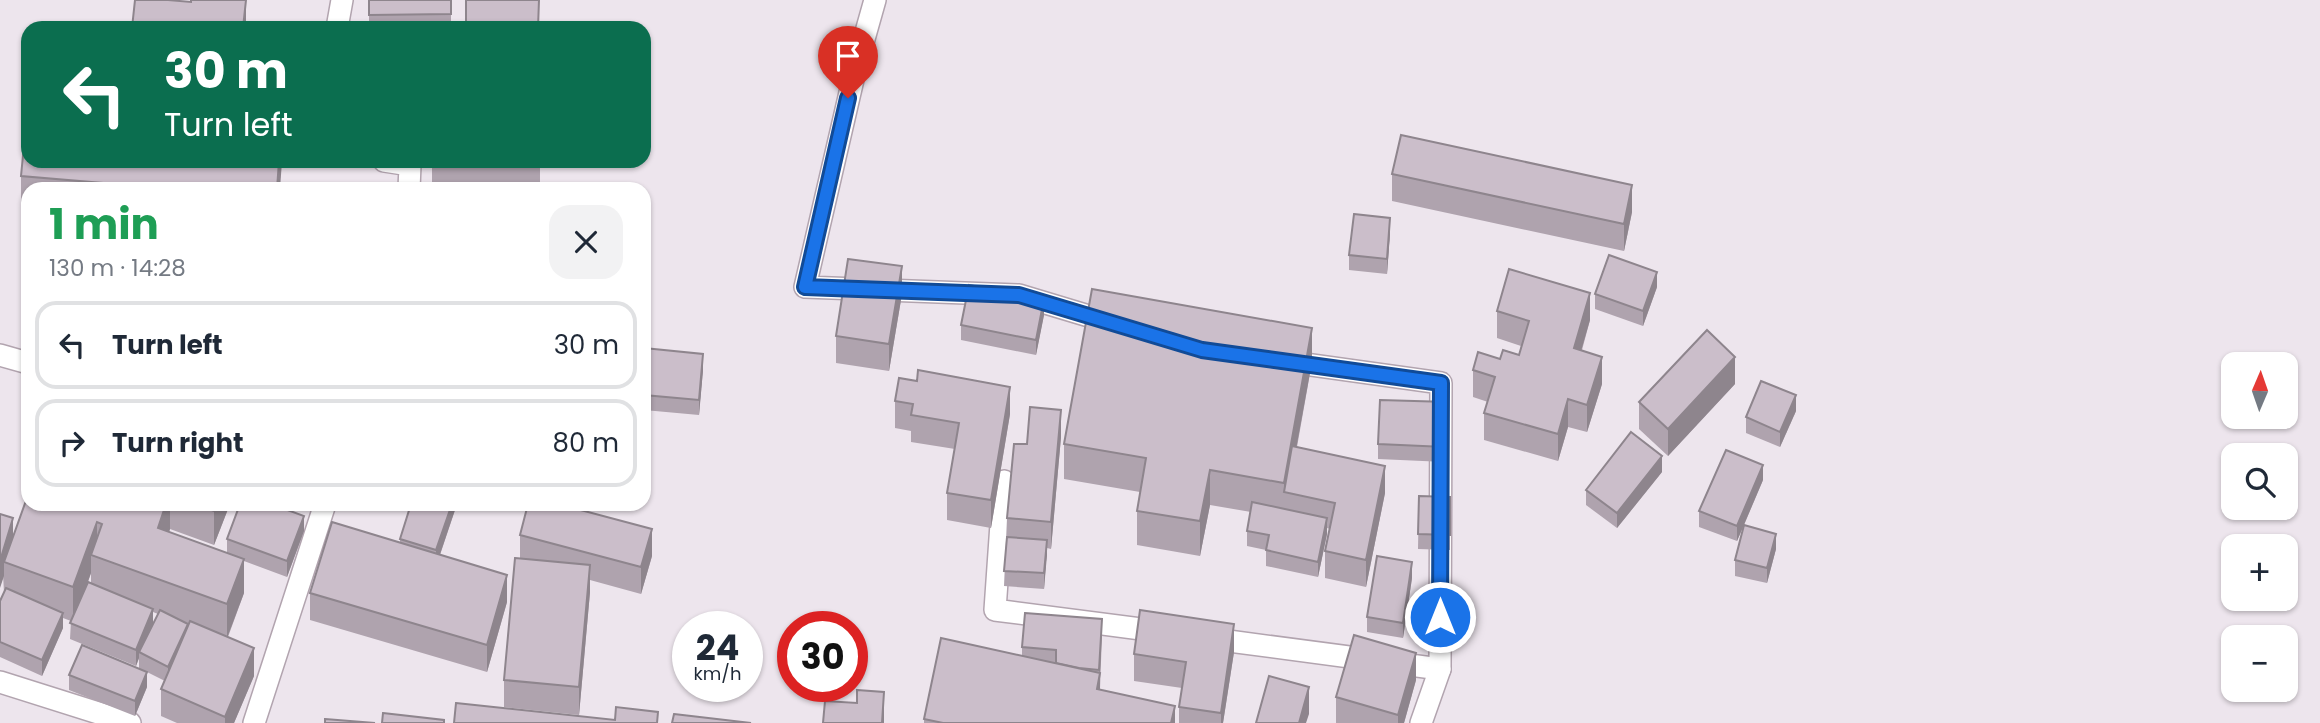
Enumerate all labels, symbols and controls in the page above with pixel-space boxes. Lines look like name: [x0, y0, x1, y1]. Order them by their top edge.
pin: [818, 26, 878, 98]
text: 30 m: [164, 37, 288, 105]
icon: arrive: [829, 37, 867, 75]
icon: left: [49, 49, 140, 140]
text: Turn left: [164, 102, 293, 147]
text: 1 min: [49, 195, 159, 254]
button: close: [549, 205, 623, 279]
text: 130 m · 14:28: [49, 252, 186, 284]
icon: left: [53, 326, 91, 364]
text: Turn left: [112, 327, 223, 363]
text: 30 m: [554, 327, 619, 363]
north arrow: [2221, 352, 2298, 429]
map controls: [2221, 352, 2298, 702]
icon: right: [53, 424, 91, 462]
text: Turn right: [112, 425, 244, 461]
text: 80 m: [553, 425, 619, 461]
button: search: [2221, 443, 2298, 520]
button: +: [2221, 534, 2298, 611]
position arrow: [1403, 580, 1477, 654]
speed limit sign: 30: [777, 611, 868, 702]
text: 24: [696, 623, 739, 672]
button: −: [2221, 625, 2298, 702]
text: km/h: [694, 661, 741, 686]

